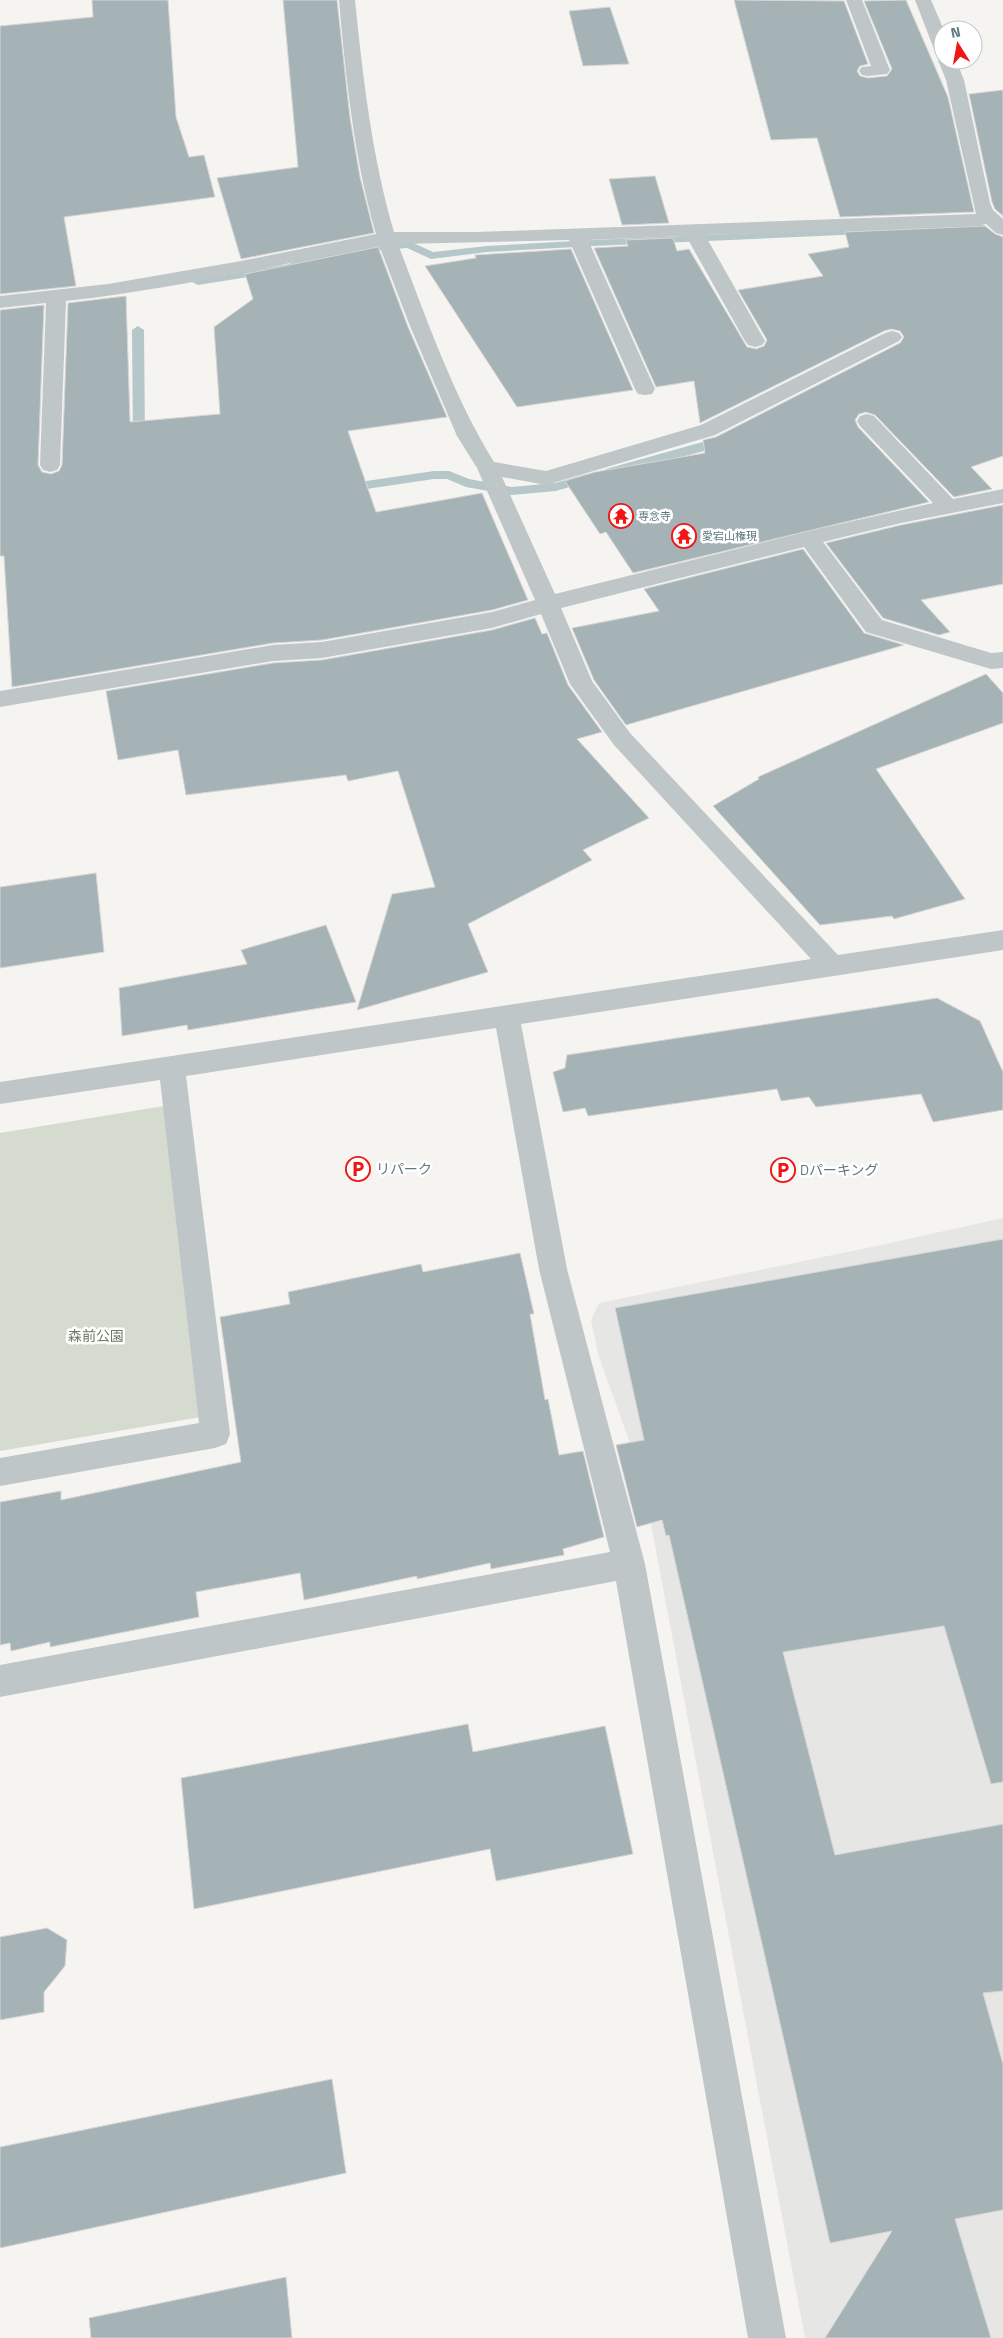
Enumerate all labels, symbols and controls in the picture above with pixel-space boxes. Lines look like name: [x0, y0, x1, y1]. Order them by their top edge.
north arrow: [933, 20, 983, 70]
text: N: [949, 21, 962, 43]
temple icon: 専念寺: [608, 503, 634, 529]
place label: 専念寺: [638, 508, 671, 524]
temple icon: 愛宕山権現: [671, 523, 697, 549]
place label: 愛宕山権現: [702, 528, 757, 544]
parking icon: リパーク: [345, 1156, 371, 1182]
parking icon: Dパーキング: [770, 1157, 796, 1183]
place label: リパーク: [376, 1158, 432, 1179]
place label: Dパーキング: [800, 1159, 879, 1180]
park label: 森前公園: [68, 1325, 124, 1346]

